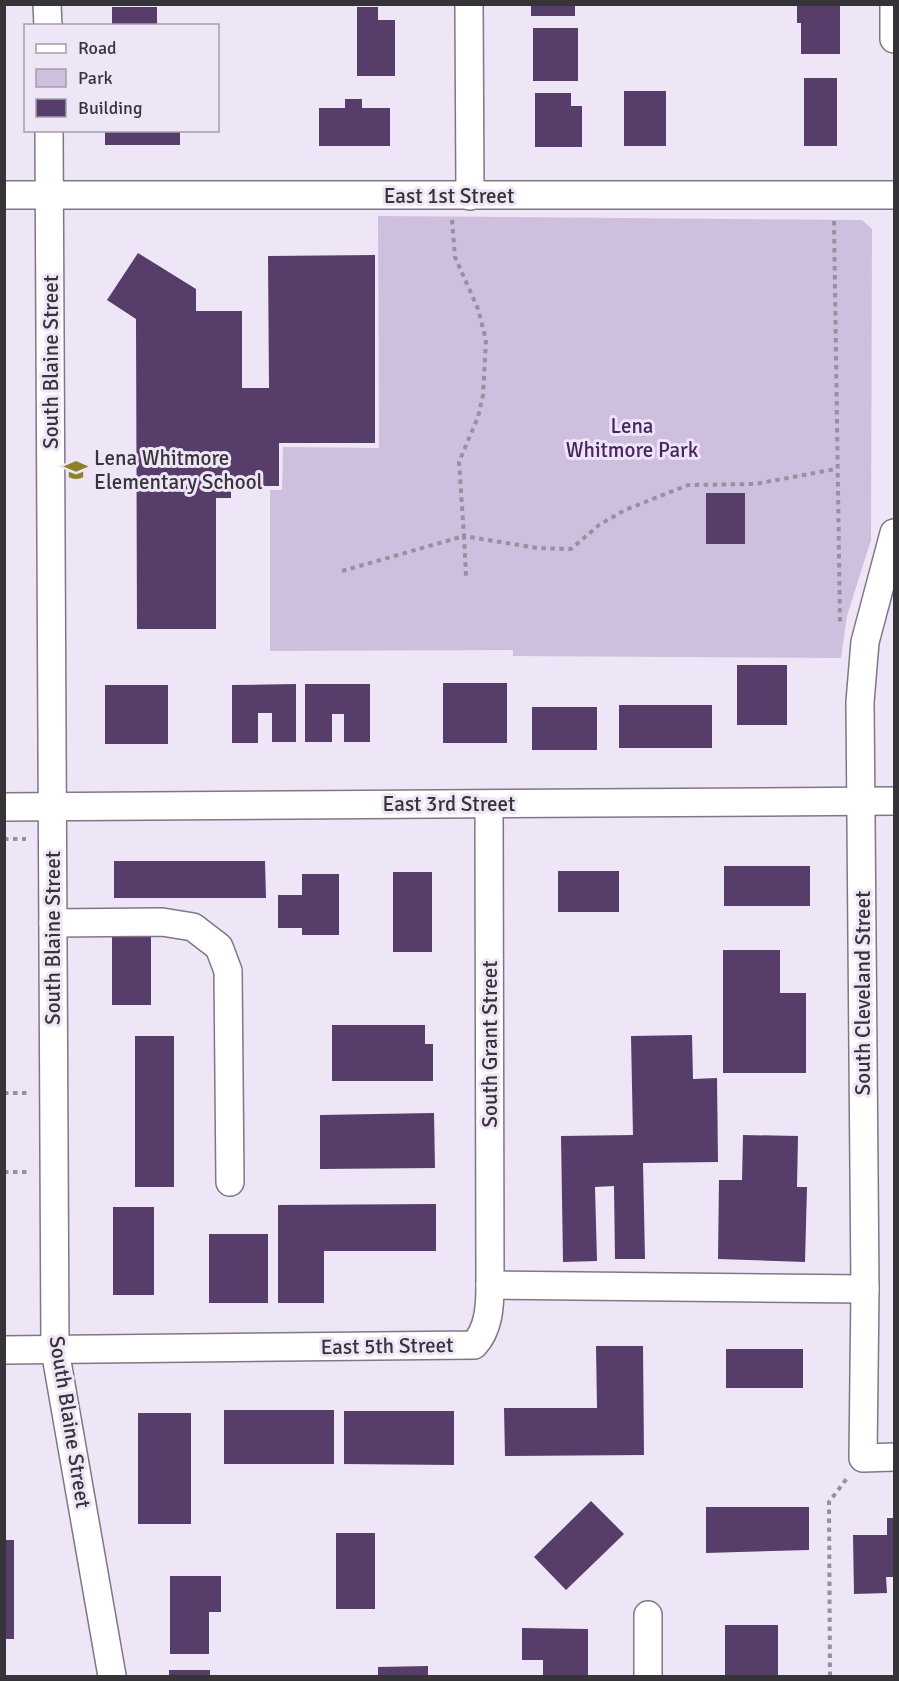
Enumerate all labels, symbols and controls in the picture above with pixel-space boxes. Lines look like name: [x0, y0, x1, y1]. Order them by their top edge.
legend: [24, 24, 219, 132]
text: Road: [78, 37, 117, 59]
text: Park: [78, 67, 113, 89]
text: Building: [78, 97, 142, 119]
street label: East 1st Street: [384, 183, 514, 209]
street label: South Blaine Street: [38, 275, 64, 449]
park label: Lena Whitmore Park: [566, 413, 699, 463]
place label: Lena Whitmore Elementary School: [94, 445, 263, 495]
school or university icon: Lena Whitmore Elementary School: [63, 457, 89, 483]
street label: East 3rd Street: [383, 791, 515, 817]
street label: South Blaine Street: [40, 851, 66, 1025]
street label: South Cleveland Street: [850, 891, 876, 1095]
street label: South Grant Street: [477, 960, 503, 1128]
street label: East 5th Street: [320, 1332, 454, 1360]
street label: South Blaine Street: [44, 1334, 96, 1510]

